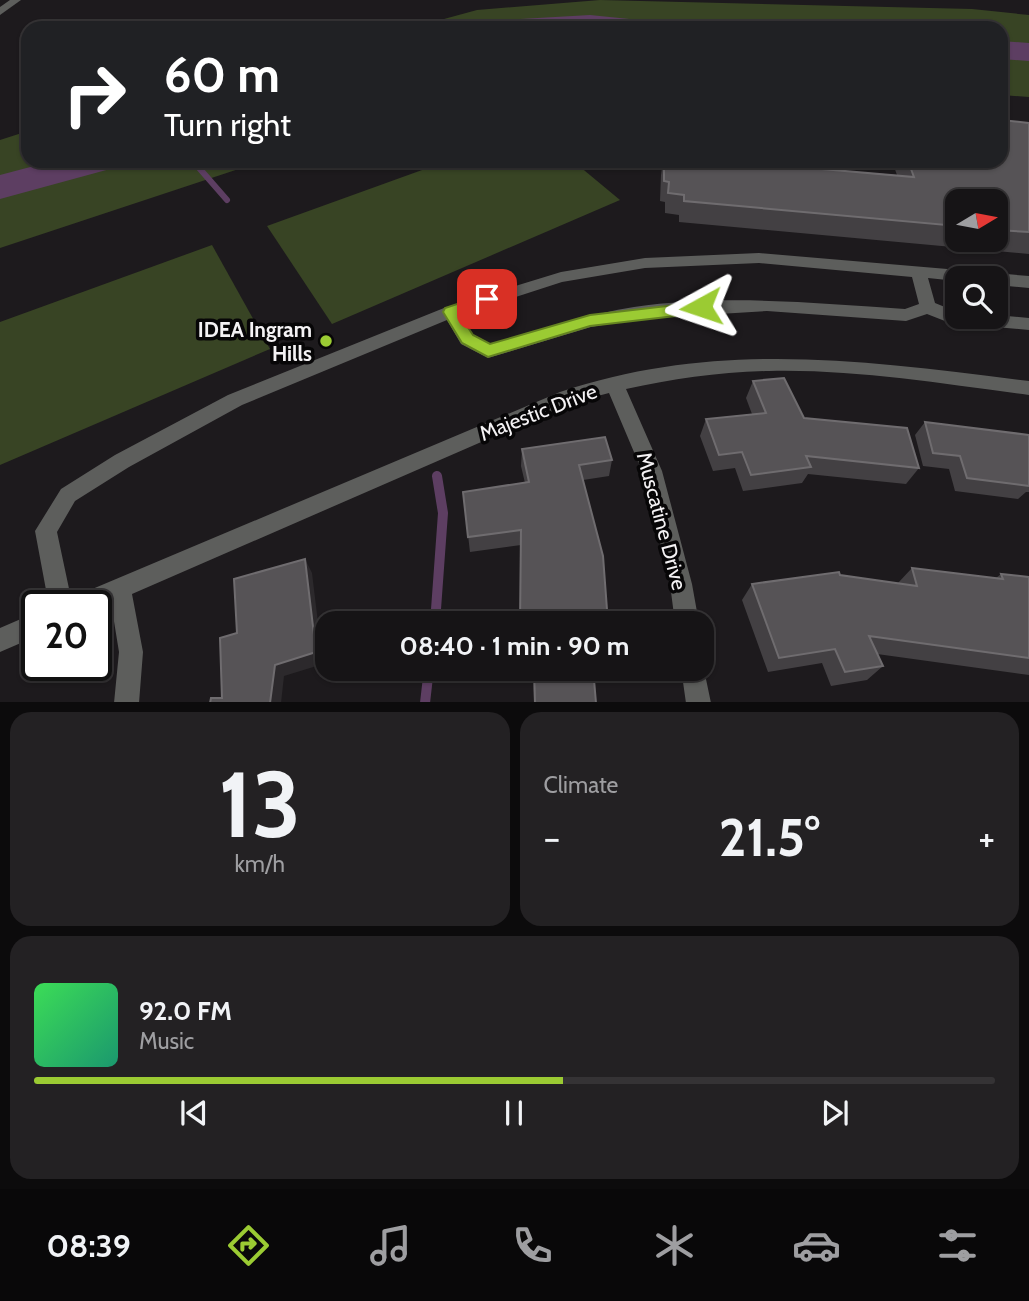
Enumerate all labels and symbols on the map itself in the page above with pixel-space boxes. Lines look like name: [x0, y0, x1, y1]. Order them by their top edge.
north arrow: [945, 189, 1008, 252]
pin: [457, 269, 517, 329]
position arrow: [664, 270, 738, 344]
place label: IDEA Ingram Hills: [198, 317, 312, 366]
marker: IDEA Ingram Hills: [318, 333, 334, 349]
street label: Majestic Drive: [476, 378, 601, 447]
street label: Muscatine Drive: [632, 449, 692, 593]
speed limit sign: 20: [21, 590, 112, 681]

